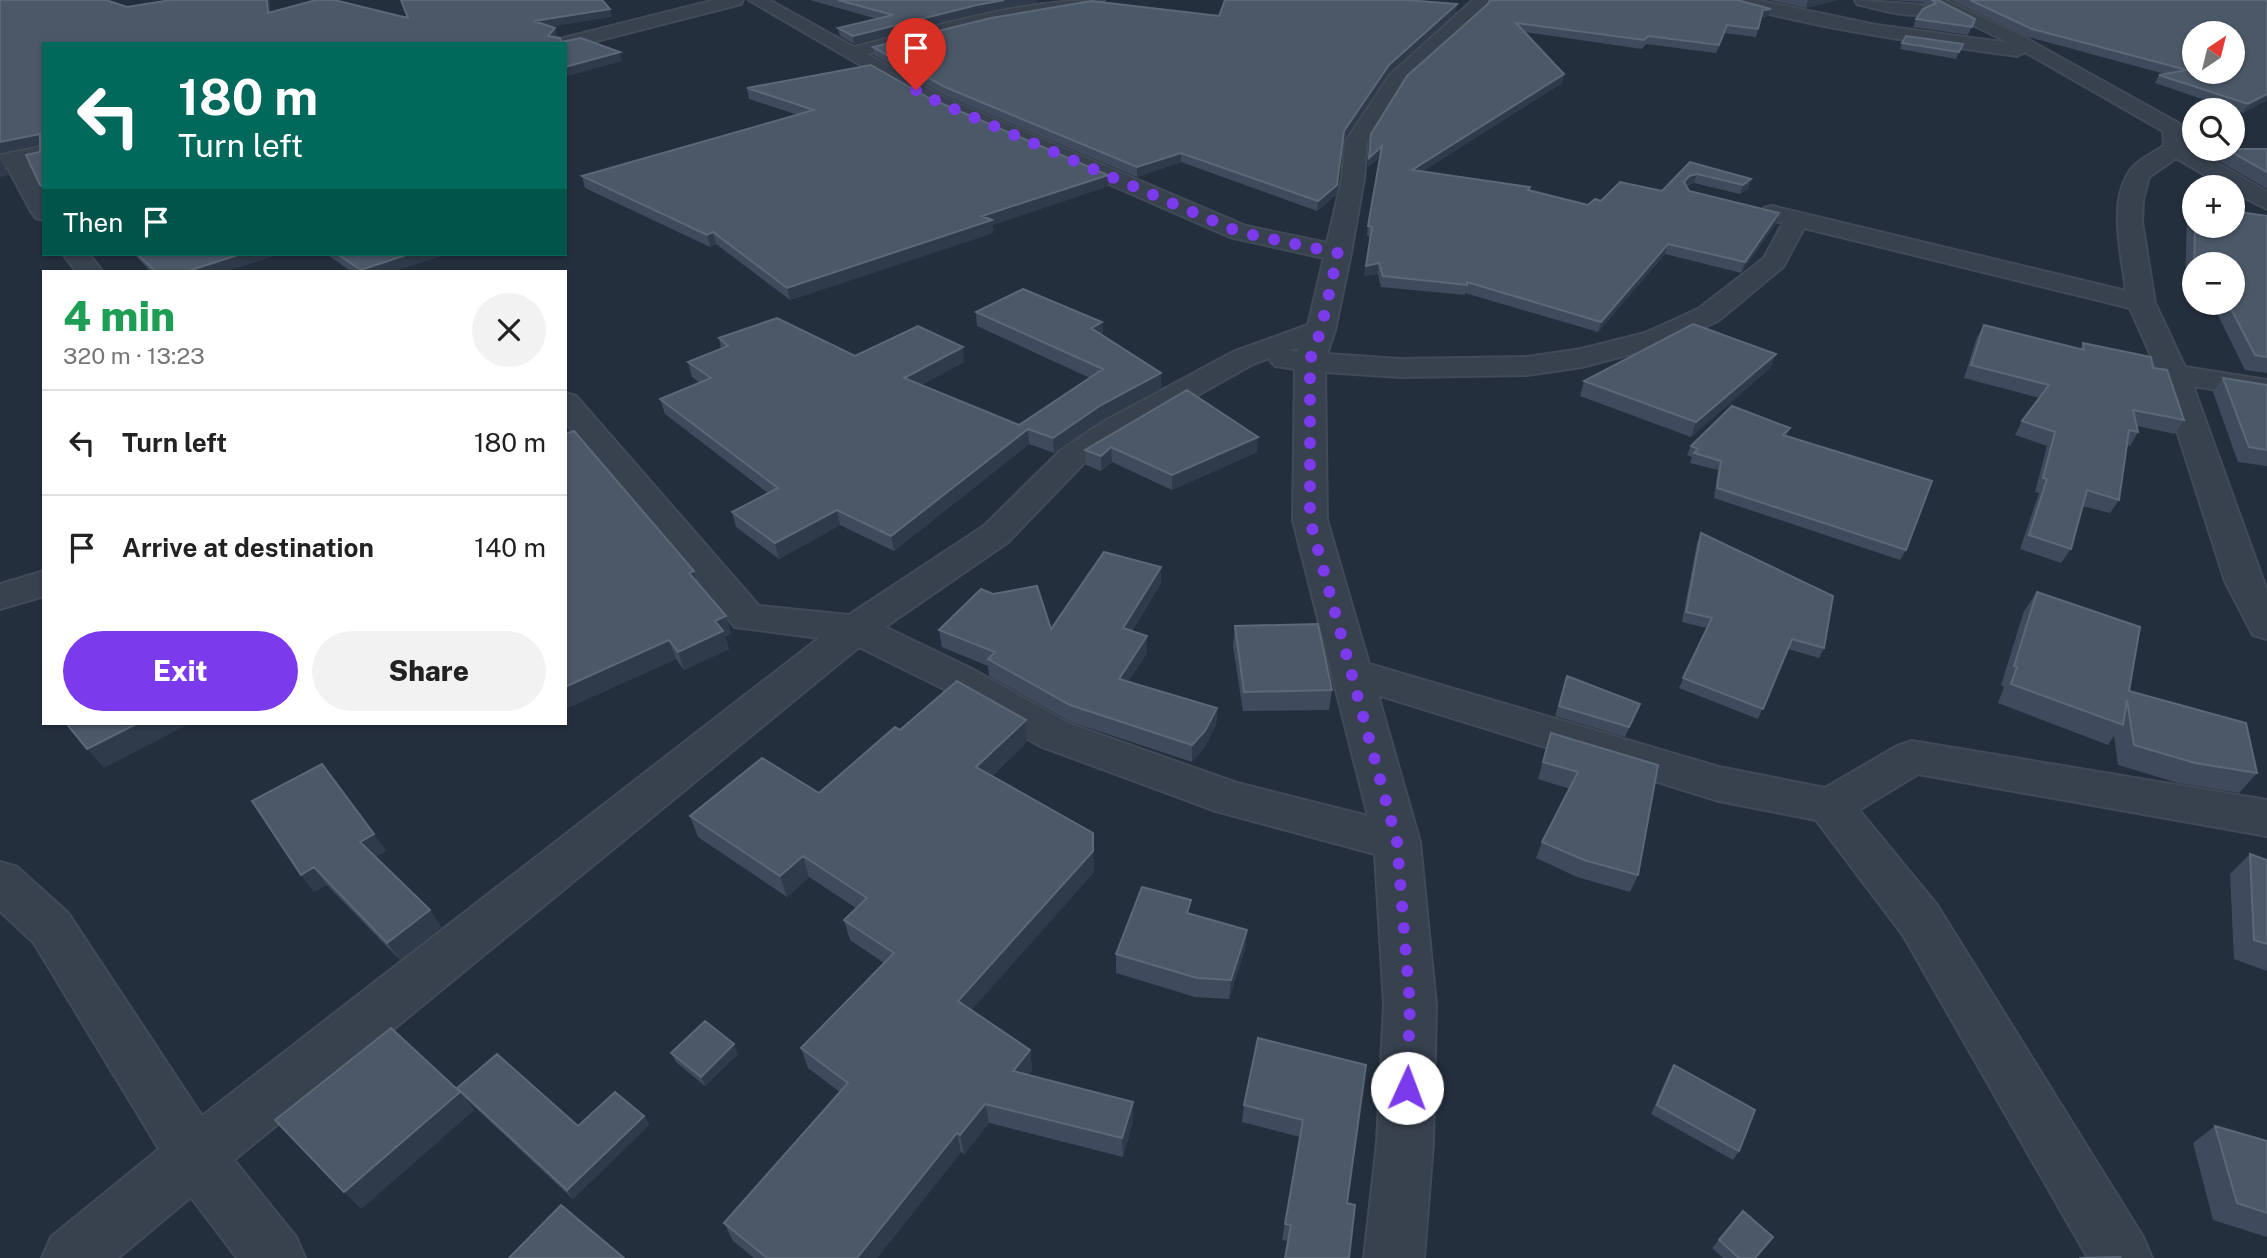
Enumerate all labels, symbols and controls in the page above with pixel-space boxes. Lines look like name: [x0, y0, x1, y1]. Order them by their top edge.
pin: [886, 18, 946, 90]
north arrow: [2182, 21, 2245, 84]
map controls: [2182, 21, 2245, 315]
icon: arrive: [897, 29, 935, 67]
text: 180 m: [178, 68, 318, 126]
icon: left: [63, 70, 154, 161]
button: search: [2182, 98, 2245, 161]
text: Turn left: [178, 127, 303, 164]
button: +: [2182, 175, 2245, 238]
icon: arrive: [137, 203, 175, 241]
text: Then: [63, 207, 123, 238]
button: −: [2182, 252, 2245, 315]
text: 4 min: [63, 291, 175, 340]
button: close: [472, 293, 546, 367]
text: 320 m · 13:23: [63, 342, 205, 369]
icon: left: [63, 424, 101, 462]
text: Turn left: [122, 427, 227, 458]
text: 180 m: [474, 427, 546, 458]
icon: arrive: [63, 529, 101, 567]
text: Arrive at destination: [122, 532, 374, 563]
text: 140 m: [474, 532, 546, 563]
button: Exit: [63, 631, 298, 711]
button: Share: [312, 631, 546, 711]
position arrow: [1370, 1051, 1444, 1125]

